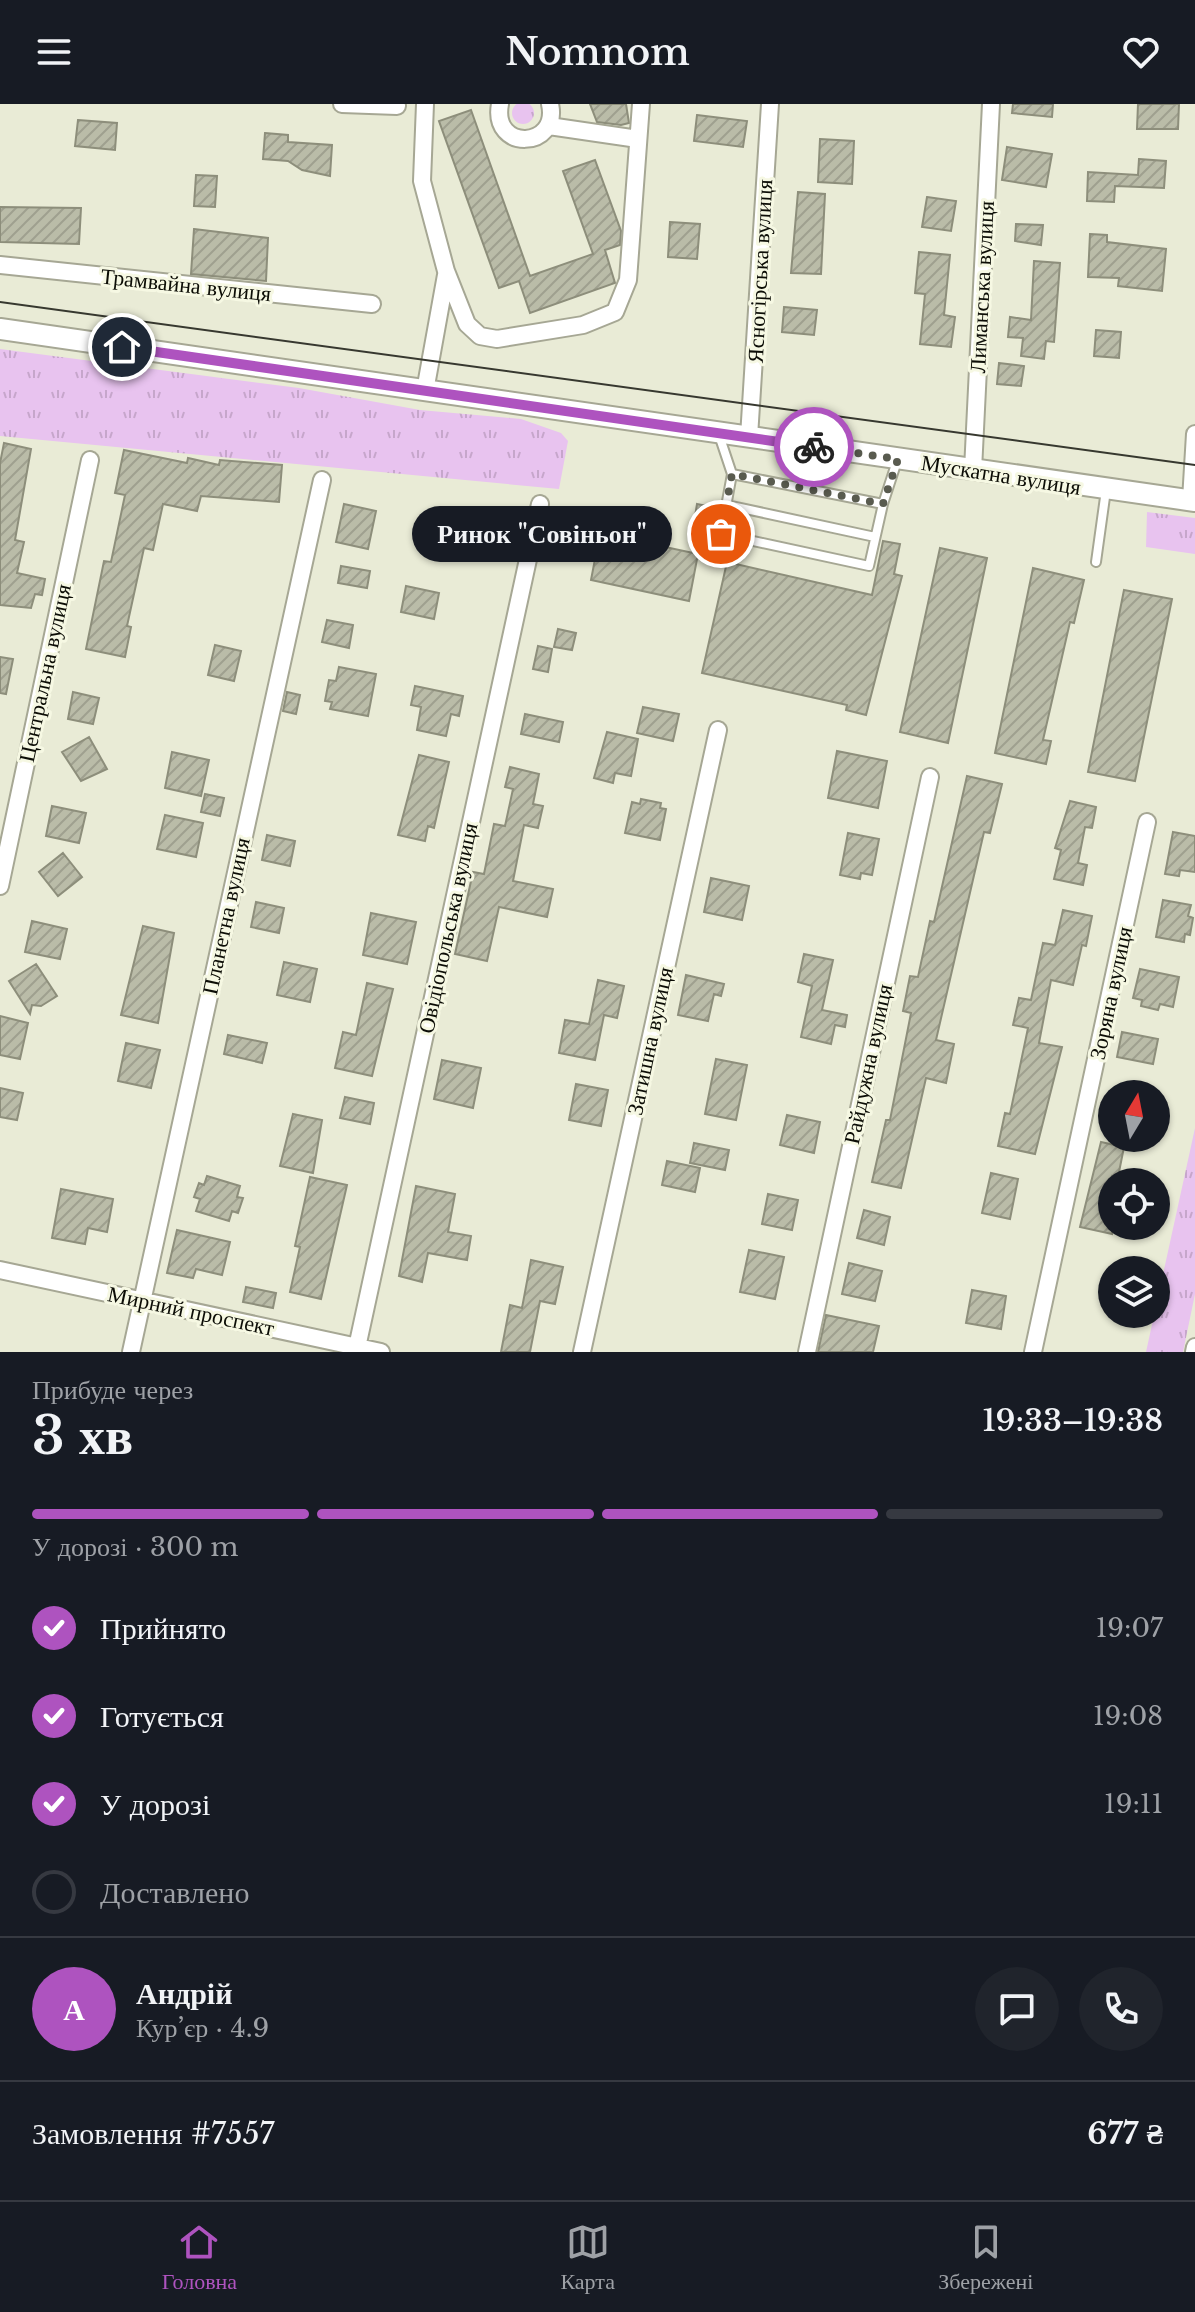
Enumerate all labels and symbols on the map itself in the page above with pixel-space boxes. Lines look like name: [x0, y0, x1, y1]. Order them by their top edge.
street label: Ясногірська вулиця: [742, 178, 778, 364]
street label: Лиманська вулиця: [964, 200, 1000, 374]
street label: Трамвайна вулиця: [100, 263, 272, 307]
pin: [88, 313, 156, 381]
courier: [774, 407, 854, 487]
street label: Мускатна вулиця: [919, 449, 1083, 501]
pin: [687, 500, 755, 568]
callout: Ринок "Совіньон": [413, 506, 673, 562]
street label: Центральна вулиця: [13, 581, 77, 765]
street label: Овідіопольська вулиця: [412, 820, 484, 1036]
street label: Планетна вулиця: [196, 835, 256, 997]
street label: Зоряна вулиця: [1084, 924, 1138, 1062]
street label: Затишна вулиця: [621, 964, 679, 1118]
street label: Райдужна вулиця: [838, 981, 898, 1147]
north arrow: [1098, 1080, 1170, 1152]
street label: Мирний проспект: [105, 1280, 277, 1342]

